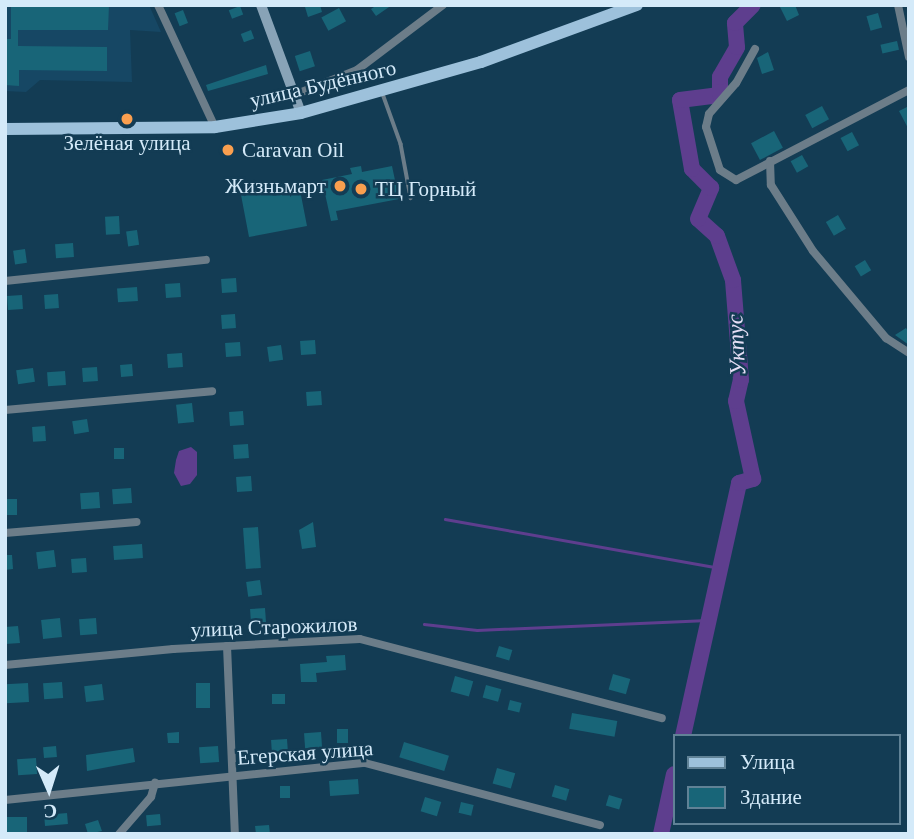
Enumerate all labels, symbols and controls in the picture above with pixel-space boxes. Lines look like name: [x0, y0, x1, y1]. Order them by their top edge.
street label: улица Будённого: [247, 55, 399, 113]
marker: Зелёная улица: [119, 111, 135, 127]
place label: Зелёная улица: [64, 130, 190, 156]
place label: Caravan Oil: [242, 137, 344, 163]
marker: Caravan Oil: [220, 142, 236, 158]
place label: Жизньмарт: [225, 173, 326, 199]
place label: ТЦ Горный: [375, 176, 476, 202]
marker: Жизньмарт: [332, 178, 348, 194]
marker: ТЦ Горный: [353, 181, 369, 197]
water label: Уктус: [722, 313, 752, 377]
street label: улица Старожилов: [190, 611, 358, 643]
legend: [673, 734, 900, 825]
street label: Егерская улица: [236, 736, 374, 770]
text: Улица: [740, 750, 795, 774]
north arrow: [14, 755, 84, 825]
text: Здание: [740, 785, 802, 809]
text: С: [43, 801, 58, 822]

